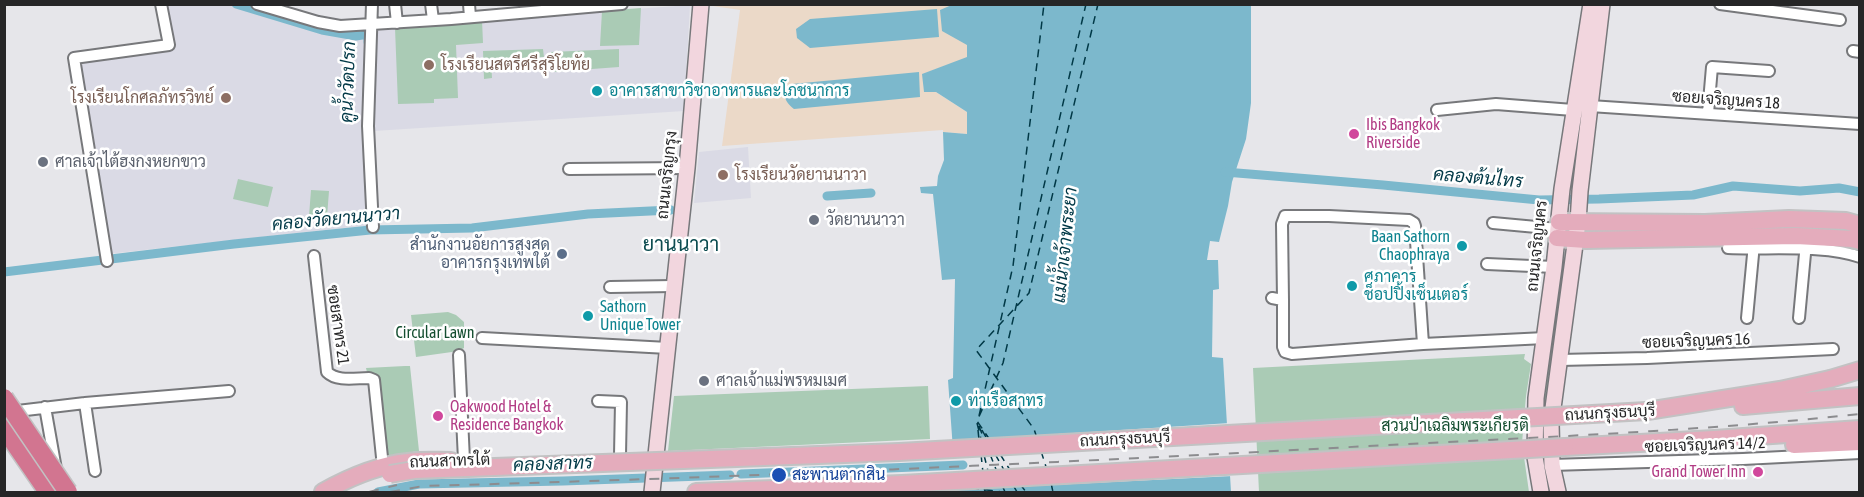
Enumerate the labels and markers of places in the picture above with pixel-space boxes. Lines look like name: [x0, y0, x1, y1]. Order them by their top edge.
place label: โรงเรียนสตรีศรีสุริโยทัย: [441, 55, 590, 75]
marker: โรงเรียนสตรีศรีสุริโยทัย: [422, 58, 436, 72]
place label: อาคารสาขาวิชาอาหารและโภชนาการ: [609, 81, 849, 101]
marker: อาคารสาขาวิชาอาหารและโภชนาการ: [590, 84, 604, 98]
place label: โรงเรียนโกศลภัทรวิทย์: [71, 88, 214, 108]
marker: โรงเรียนโกศลภัทรวิทย์: [219, 91, 233, 105]
place label: Ibis Bangkok Riverside: [1366, 115, 1440, 153]
marker: Ibis Bangkok Riverside: [1347, 127, 1361, 141]
place label: ศาลเจ้าไต้ฮงกงหยกขาว: [55, 152, 206, 172]
marker: ศาลเจ้าไต้ฮงกงหยกขาว: [36, 155, 50, 169]
place label: โรงเรียนวัดยานนาวา: [735, 165, 867, 185]
marker: โรงเรียนวัดยานนาวา: [716, 168, 730, 182]
place label: วัดยานนาวา: [826, 210, 905, 230]
marker: วัดยานนาวา: [807, 213, 821, 227]
place label: Baan Sathorn Chaophraya: [1371, 227, 1450, 265]
place label: สำนักงานอัยการสูงสุด อาคารกรุงเทพใต้: [410, 235, 550, 273]
marker: Baan Sathorn Chaophraya: [1455, 239, 1469, 253]
marker: สำนักงานอัยการสูงสุด อาคารกรุงเทพใต้: [555, 247, 569, 261]
place label: ศุภาคาร ช็อปปิ้งเซ็นเตอร์: [1364, 267, 1468, 305]
marker: ศุภาคาร ช็อปปิ้งเซ็นเตอร์: [1345, 279, 1359, 293]
place label: Sathorn Unique Tower: [600, 297, 680, 335]
marker: Sathorn Unique Tower: [581, 309, 595, 323]
place label: ศาลเจ้าแม่พรหมเมศ: [716, 371, 847, 391]
marker: ศาลเจ้าแม่พรหมเมศ: [697, 374, 711, 388]
place label: ท่าเรือสาทร: [968, 391, 1044, 411]
marker: ท่าเรือสาทร: [949, 394, 963, 408]
place label: Oakwood Hotel & Residence Bangkok: [450, 397, 564, 435]
marker: Oakwood Hotel & Residence Bangkok: [431, 409, 445, 423]
place label: Grand Tower Inn: [1652, 462, 1746, 482]
place label: สะพานตากสิน: [792, 465, 885, 485]
marker: Grand Tower Inn: [1751, 465, 1765, 479]
marker: สะพานตากสิน: [770, 466, 788, 484]

